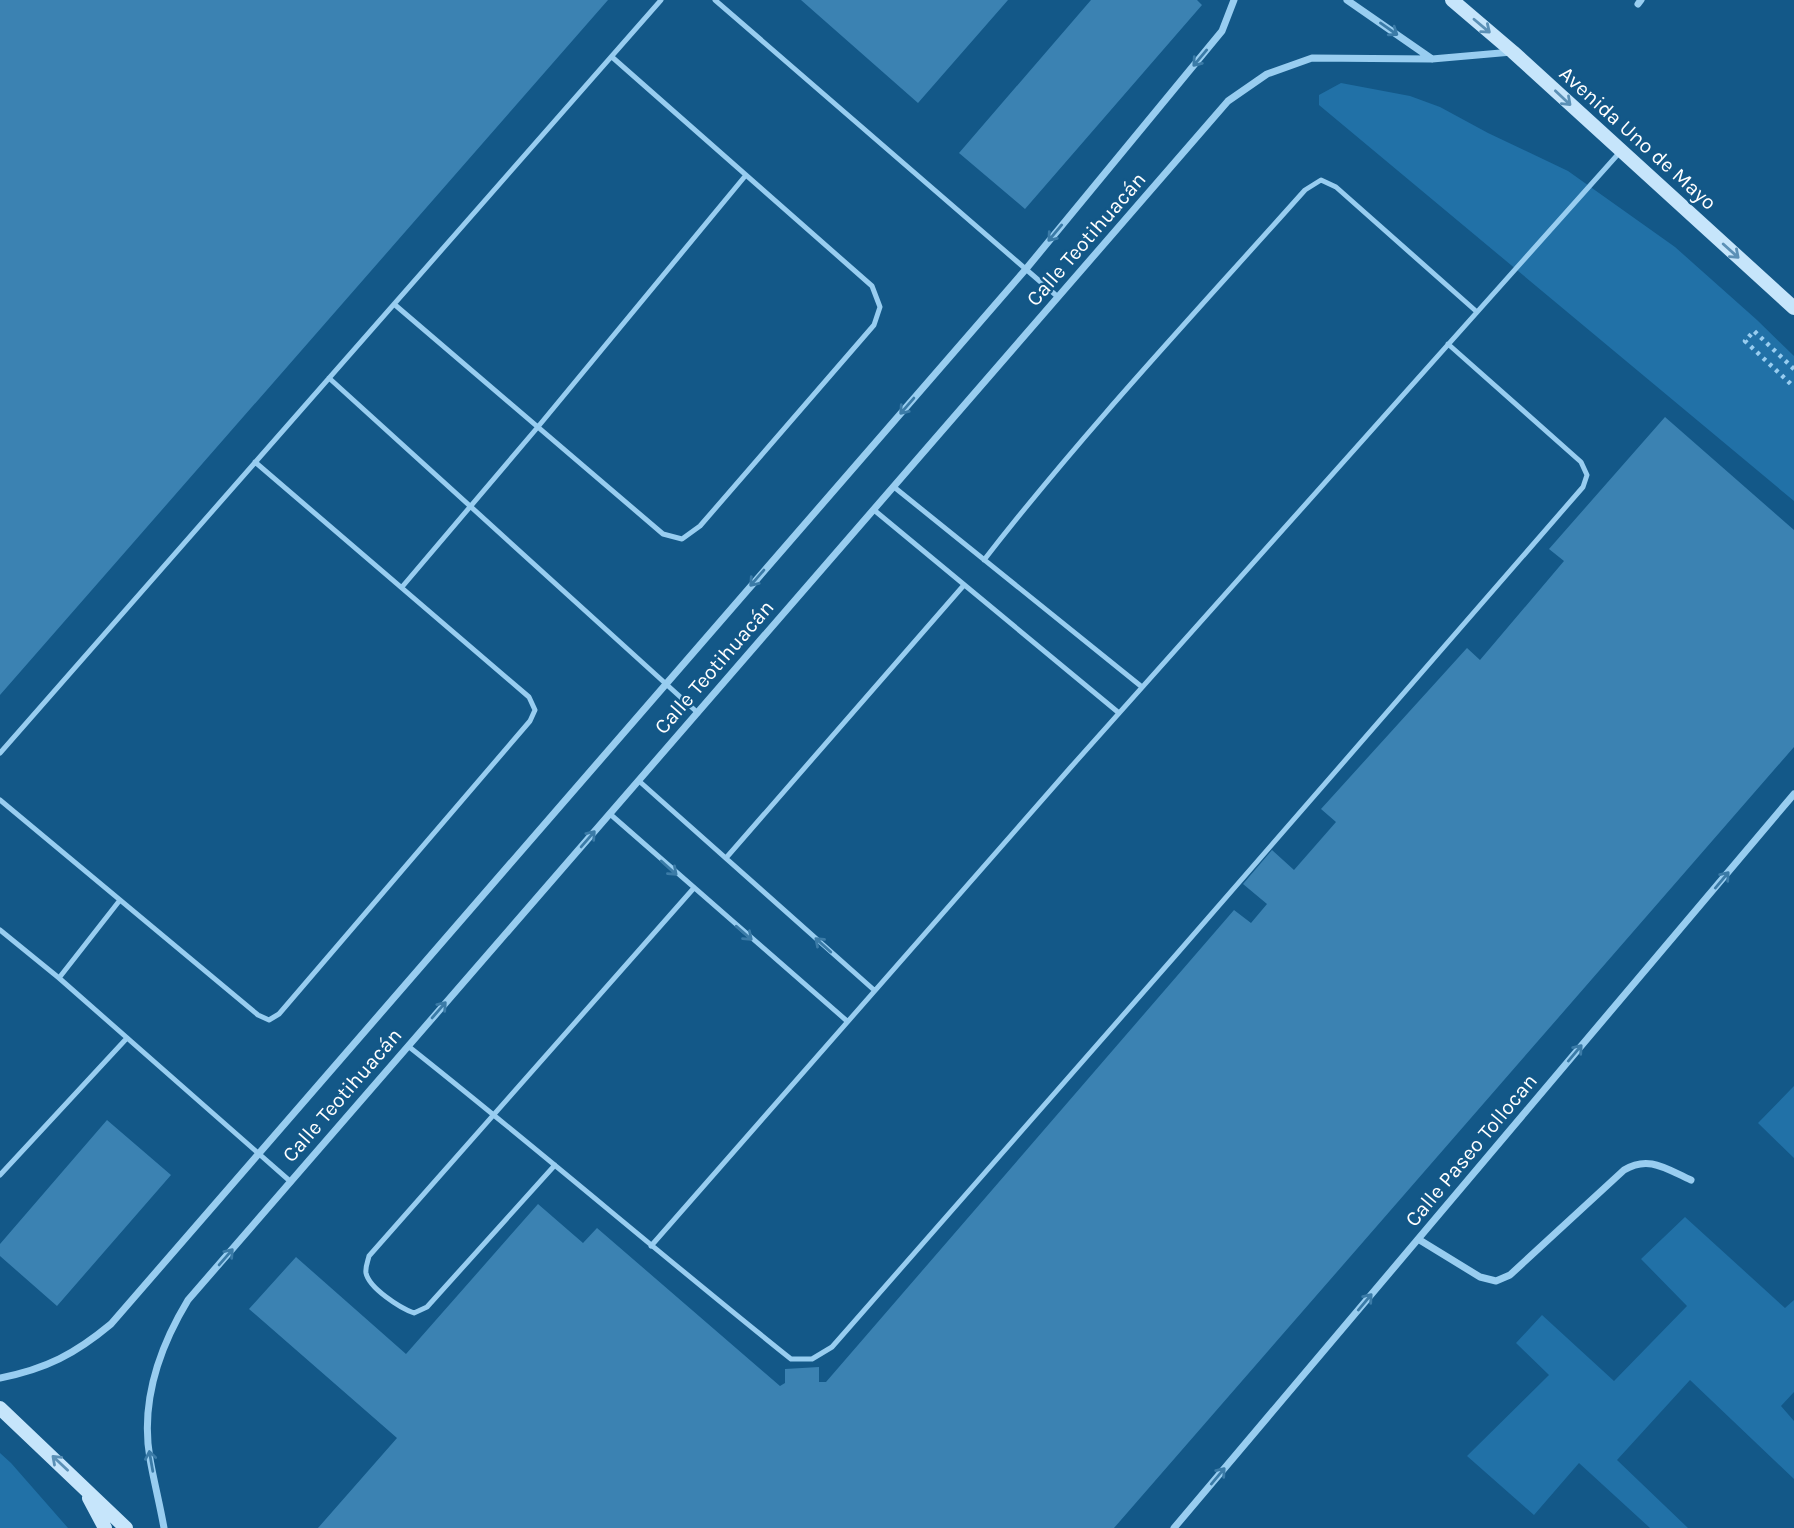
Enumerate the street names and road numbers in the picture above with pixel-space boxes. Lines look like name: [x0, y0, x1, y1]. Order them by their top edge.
street label: Avenida Uno de Mayo: [1555, 61, 1721, 215]
street label: Calle Teotihuacán: [1021, 167, 1151, 311]
street label: Calle Teotihuacán: [649, 595, 779, 739]
street label: Calle Teotihuacán: [277, 1023, 407, 1167]
street label: Calle Paseo Tollocan: [1400, 1069, 1542, 1231]

